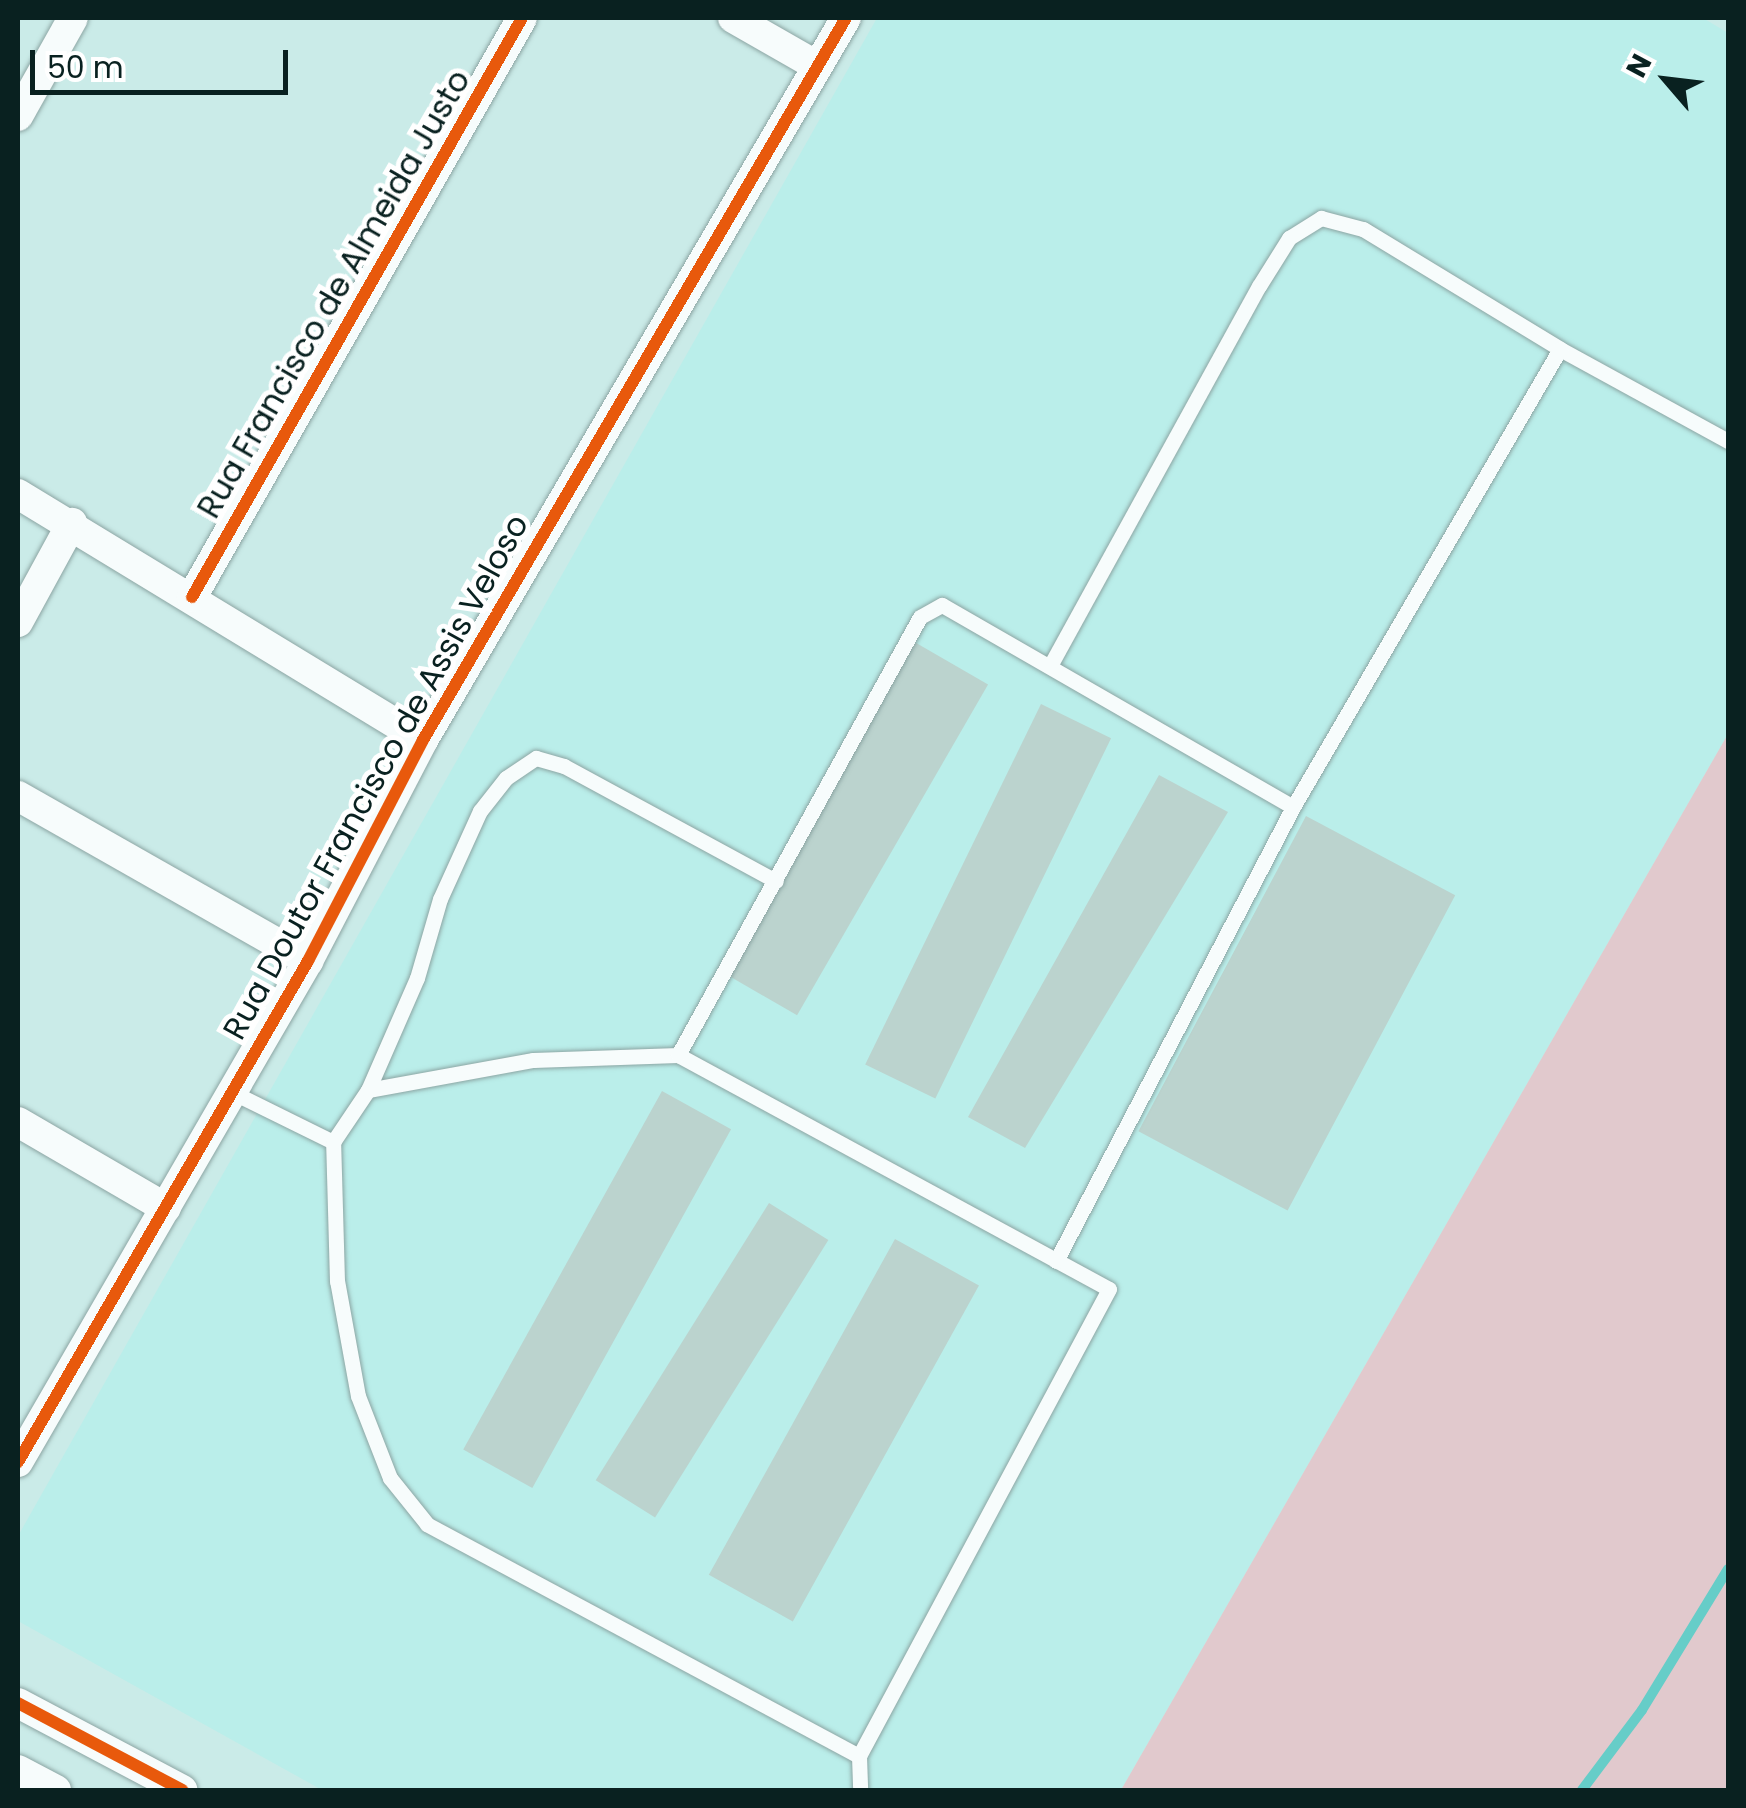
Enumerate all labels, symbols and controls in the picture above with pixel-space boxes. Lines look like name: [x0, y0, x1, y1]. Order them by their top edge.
scale bar: [35, 30, 292, 92]
north arrow: [1616, 30, 1716, 130]
text: 50 m: [47, 46, 124, 89]
text: N: [1617, 47, 1661, 84]
street label: Rua Francisco de Almeida Justo: [190, 63, 478, 525]
street label: Rua Doutor Francisco de Assis Veloso: [215, 508, 537, 1046]

